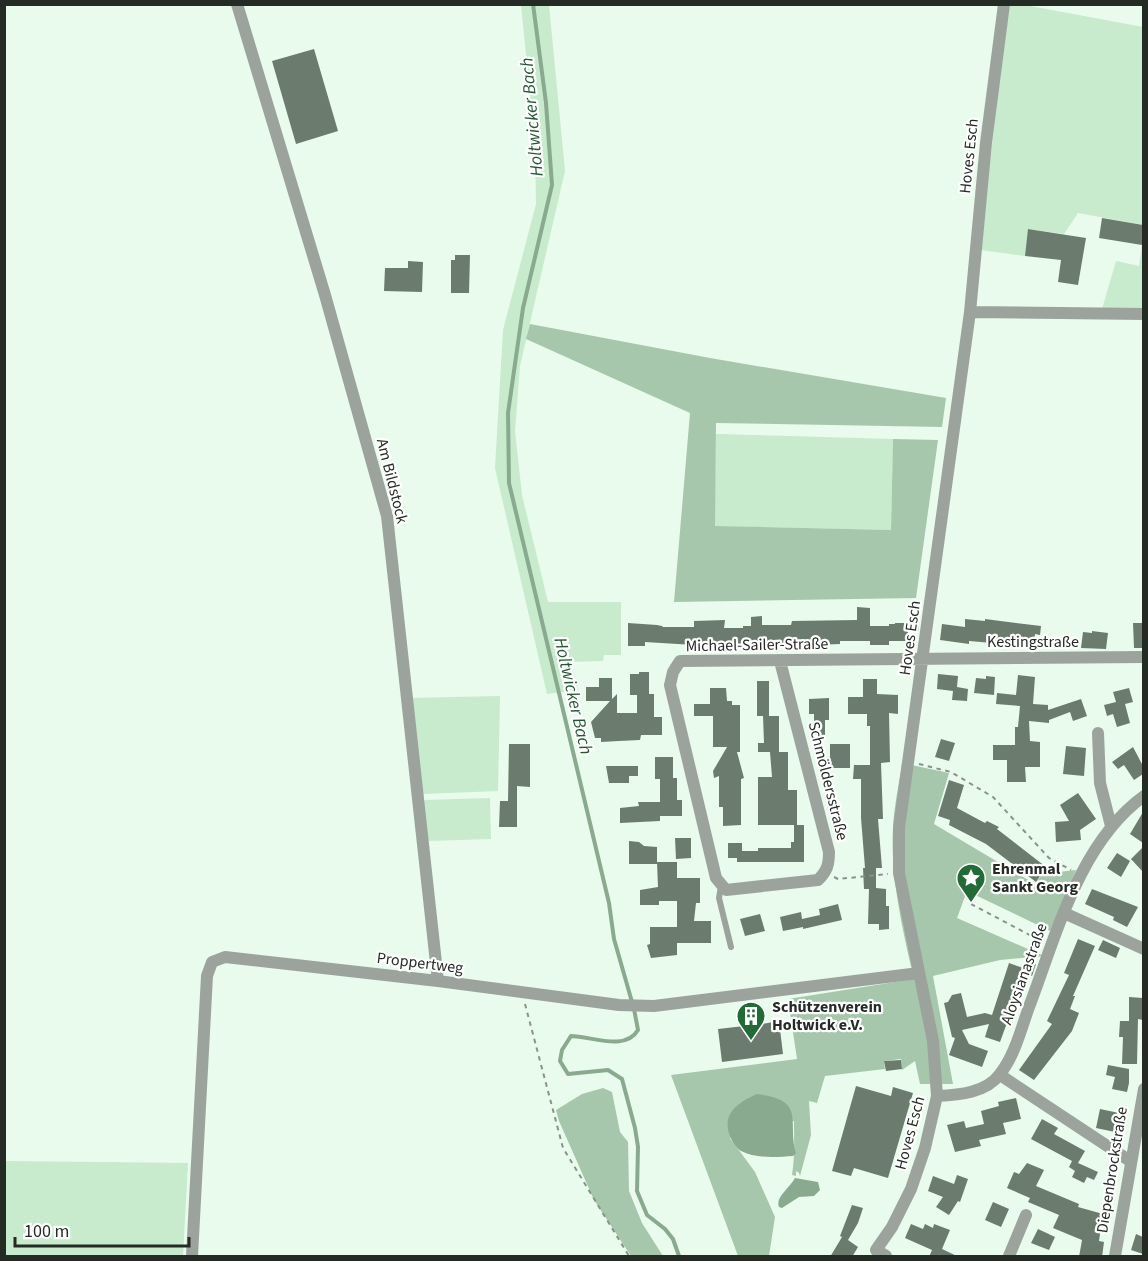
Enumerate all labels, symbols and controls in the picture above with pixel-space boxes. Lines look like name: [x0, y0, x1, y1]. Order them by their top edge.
water label: Holtwicker Bach: [514, 56, 550, 178]
street label: Hoves Esch: [954, 117, 984, 195]
street label: Am Bildstock: [371, 436, 413, 526]
street label: Hoves Esch: [894, 599, 926, 677]
street label: Kestingstraße: [987, 631, 1079, 653]
street label: Michael-Sailer-Straße: [685, 633, 829, 657]
water label: Holtwicker Bach: [547, 635, 599, 757]
street label: Schmöldersstraße: [803, 719, 853, 843]
place label: Ehrenmal Sankt Georg: [992, 858, 1079, 898]
place icon: Ehrenmal Sankt Georg: [955, 862, 987, 904]
street label: Aloysianastraße: [995, 920, 1053, 1028]
street label: Proppertweg: [375, 947, 465, 979]
place label: Schützenverein Holtwick e.V.: [772, 996, 882, 1036]
building icon: Schützenverein Holtwick e.V.: [735, 1000, 767, 1042]
street label: Hoves Esch: [890, 1094, 930, 1172]
street label: Diepenbrockstraße: [1091, 1105, 1133, 1235]
scale bar: [15, 1210, 189, 1248]
text: 100 m: [24, 1219, 69, 1244]

